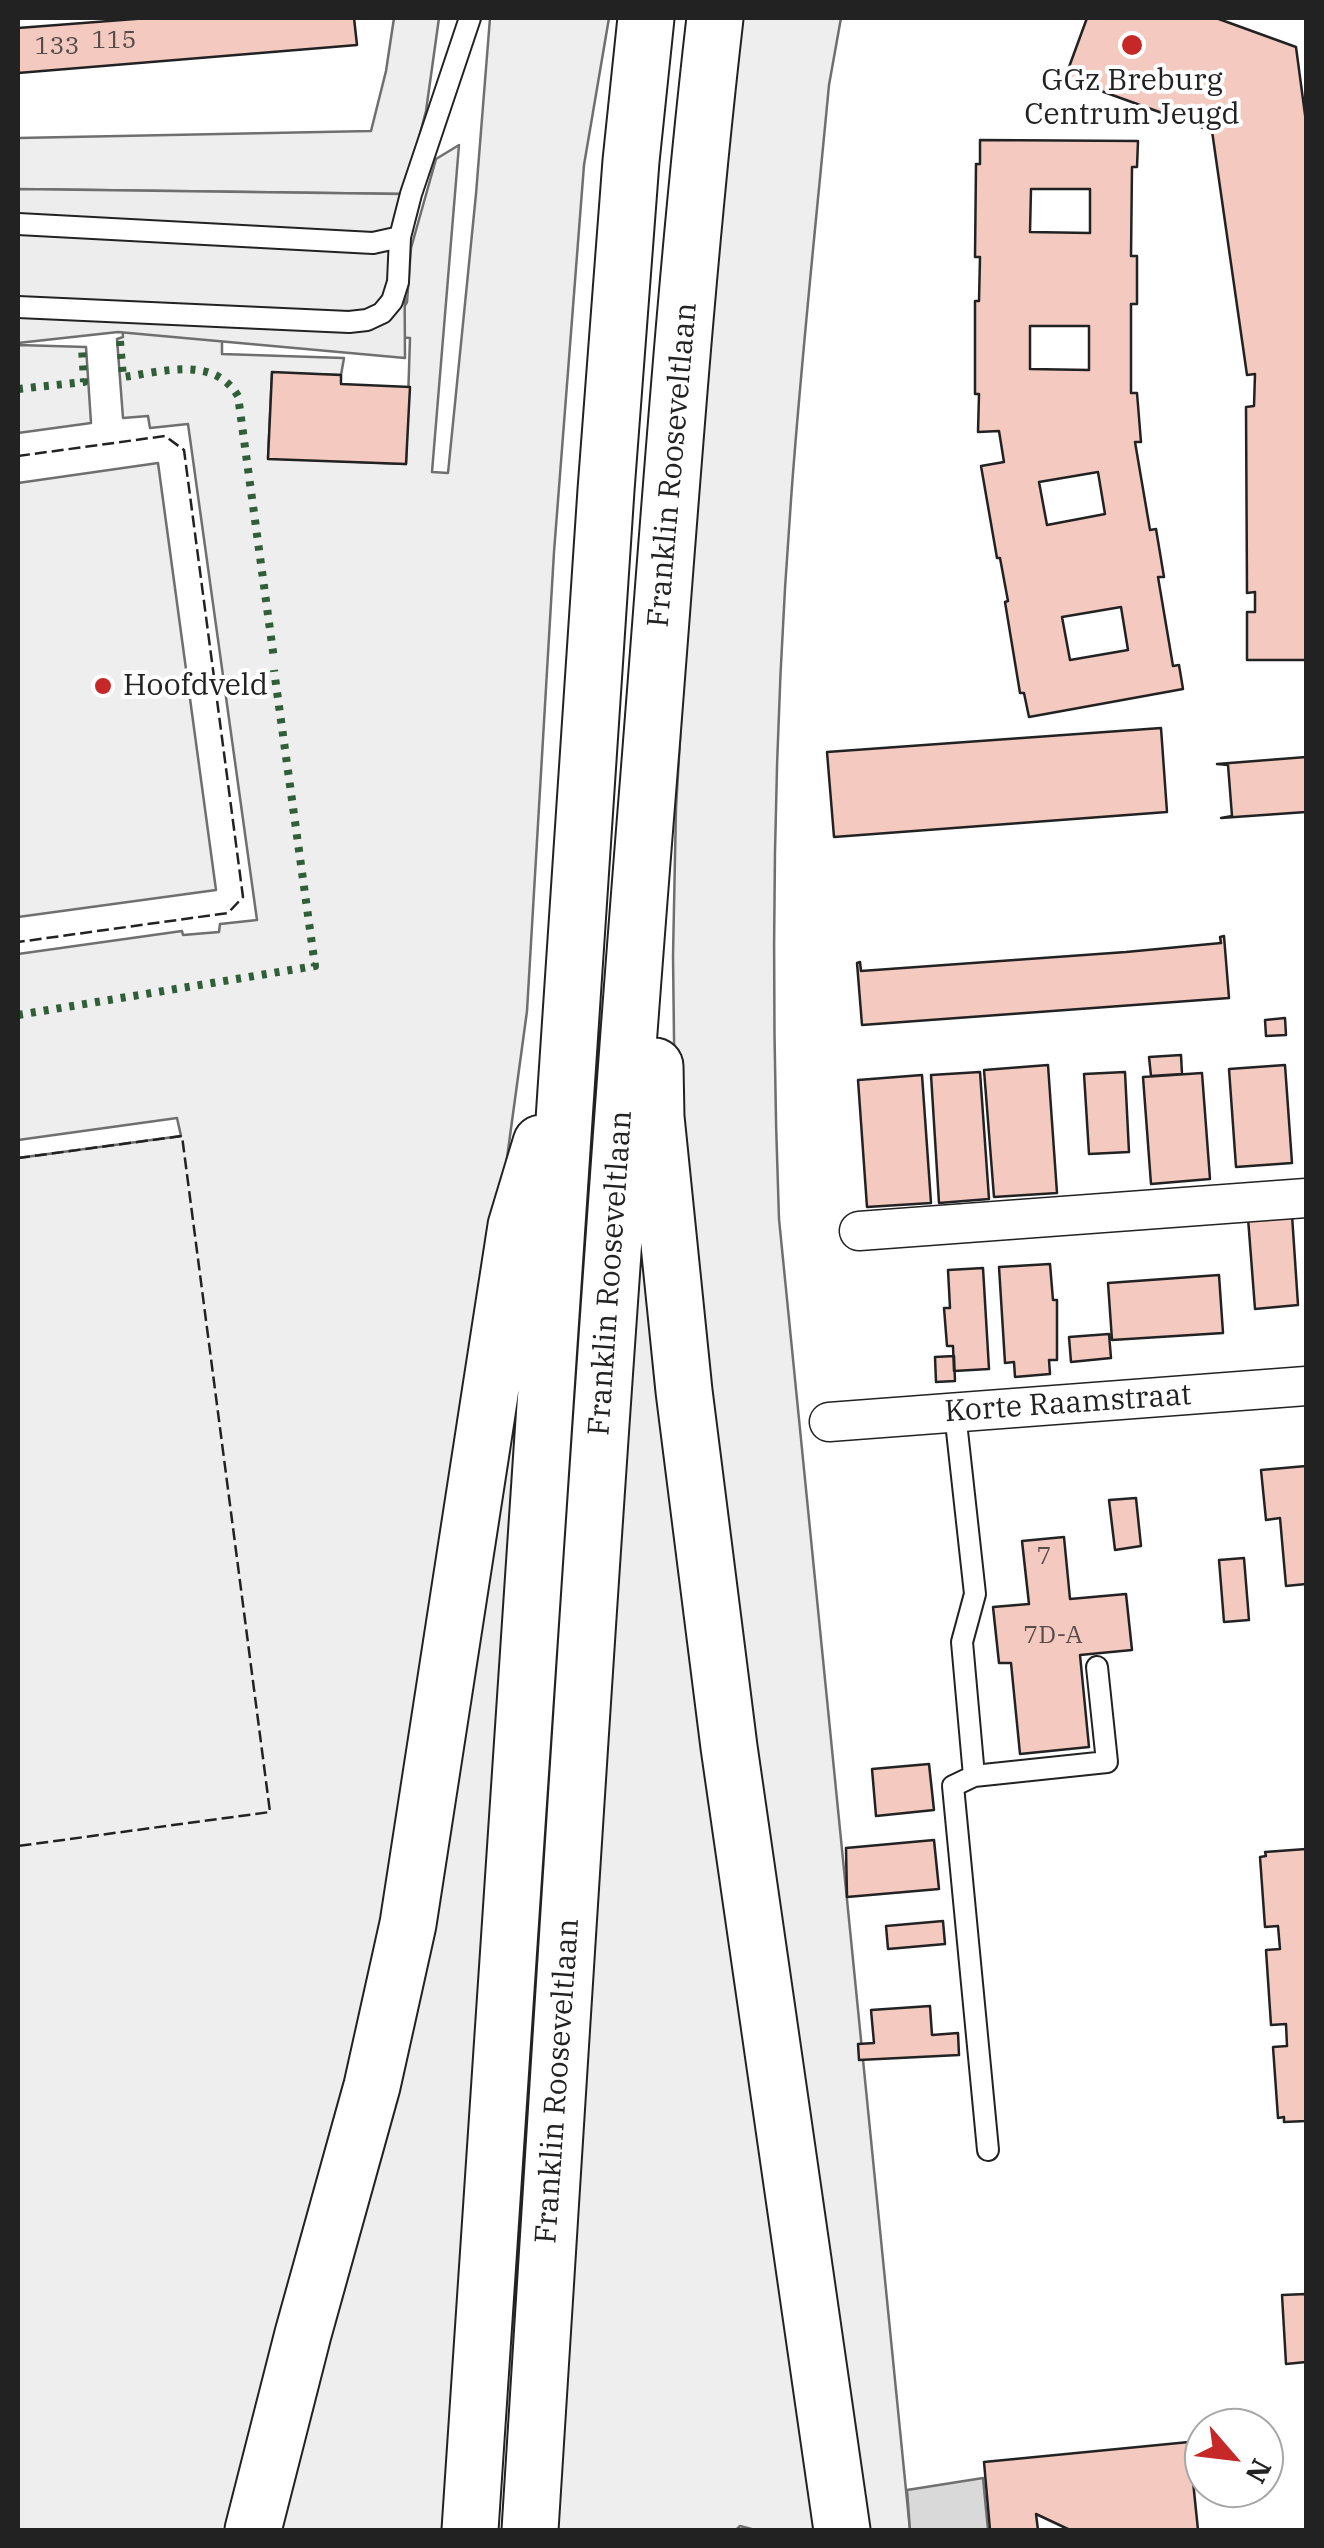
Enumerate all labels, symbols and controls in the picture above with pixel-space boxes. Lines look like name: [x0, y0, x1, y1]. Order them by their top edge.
house number: 115: [92, 26, 136, 56]
house number: 133: [35, 32, 79, 62]
marker: GGz Breburg Centrum Jeugd: [1119, 32, 1145, 58]
place label: GGz Breburg Centrum Jeugd: [1024, 63, 1240, 134]
street label: Franklin Rooseveltlaan: [641, 301, 705, 629]
place label: Hoofdveld: [123, 668, 268, 704]
marker: Hoofdveld: [92, 675, 114, 697]
street label: Franklin Rooseveltlaan: [582, 1109, 640, 1437]
street label: Korte Raamstraat: [943, 1377, 1193, 1431]
house number: 7: [1037, 1542, 1051, 1572]
house number: 7D-A: [1023, 1621, 1083, 1651]
street label: Franklin Rooseveltlaan: [529, 1917, 587, 2245]
north arrow: [1184, 2408, 1284, 2508]
text: N: [1238, 2453, 1281, 2490]

